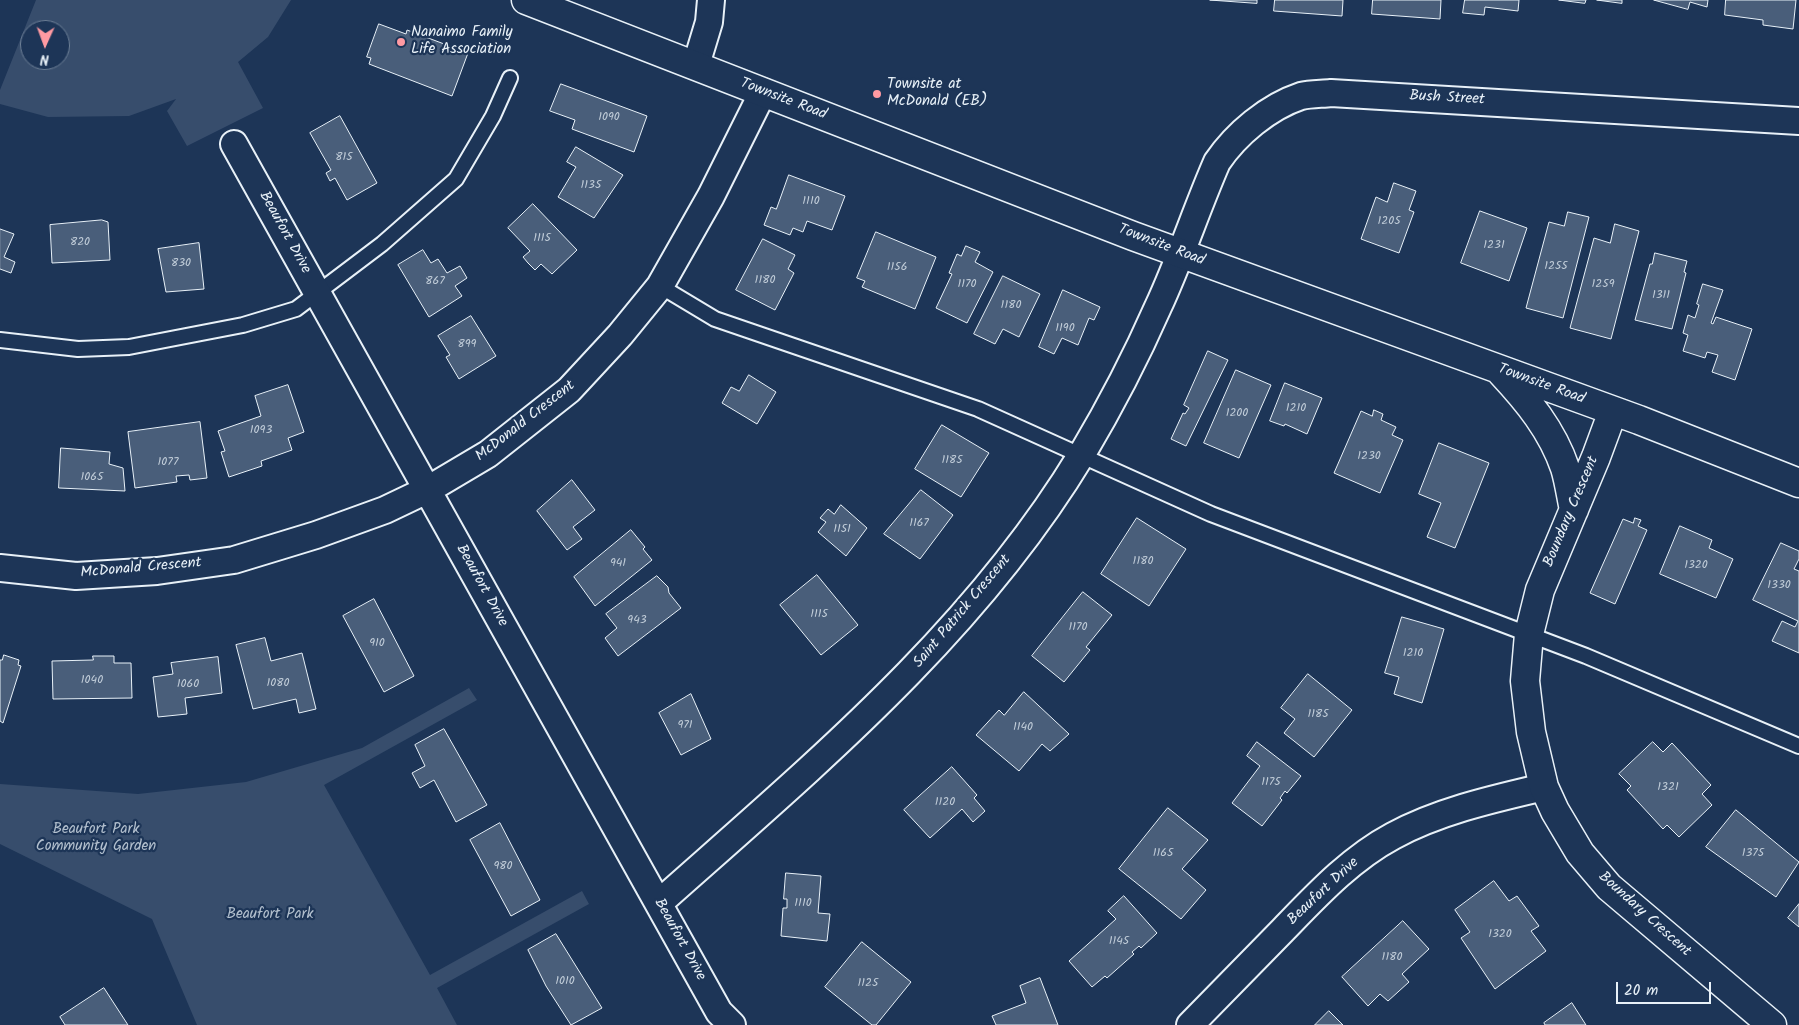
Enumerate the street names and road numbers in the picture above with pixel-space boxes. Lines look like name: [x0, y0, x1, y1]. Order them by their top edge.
street label: Townsite Road: [737, 75, 829, 125]
street label: Bush Street: [1409, 88, 1485, 110]
street label: Beaufort Drive: [254, 189, 314, 277]
street label: Townsite Road: [1115, 221, 1207, 271]
street label: Townsite Road: [1495, 361, 1587, 409]
street label: McDonald Crescent: [473, 378, 579, 466]
street label: Boundary Crescent: [1541, 454, 1603, 570]
street label: Beaufort Drive: [451, 542, 511, 630]
street label: Saint Patrick Crescent: [910, 552, 1016, 672]
street label: McDonald Crescent: [80, 555, 202, 583]
street label: Beaufort Drive: [1285, 854, 1363, 930]
street label: Boundary Crescent: [1594, 869, 1694, 961]
street label: Beaufort Drive: [649, 896, 709, 984]

